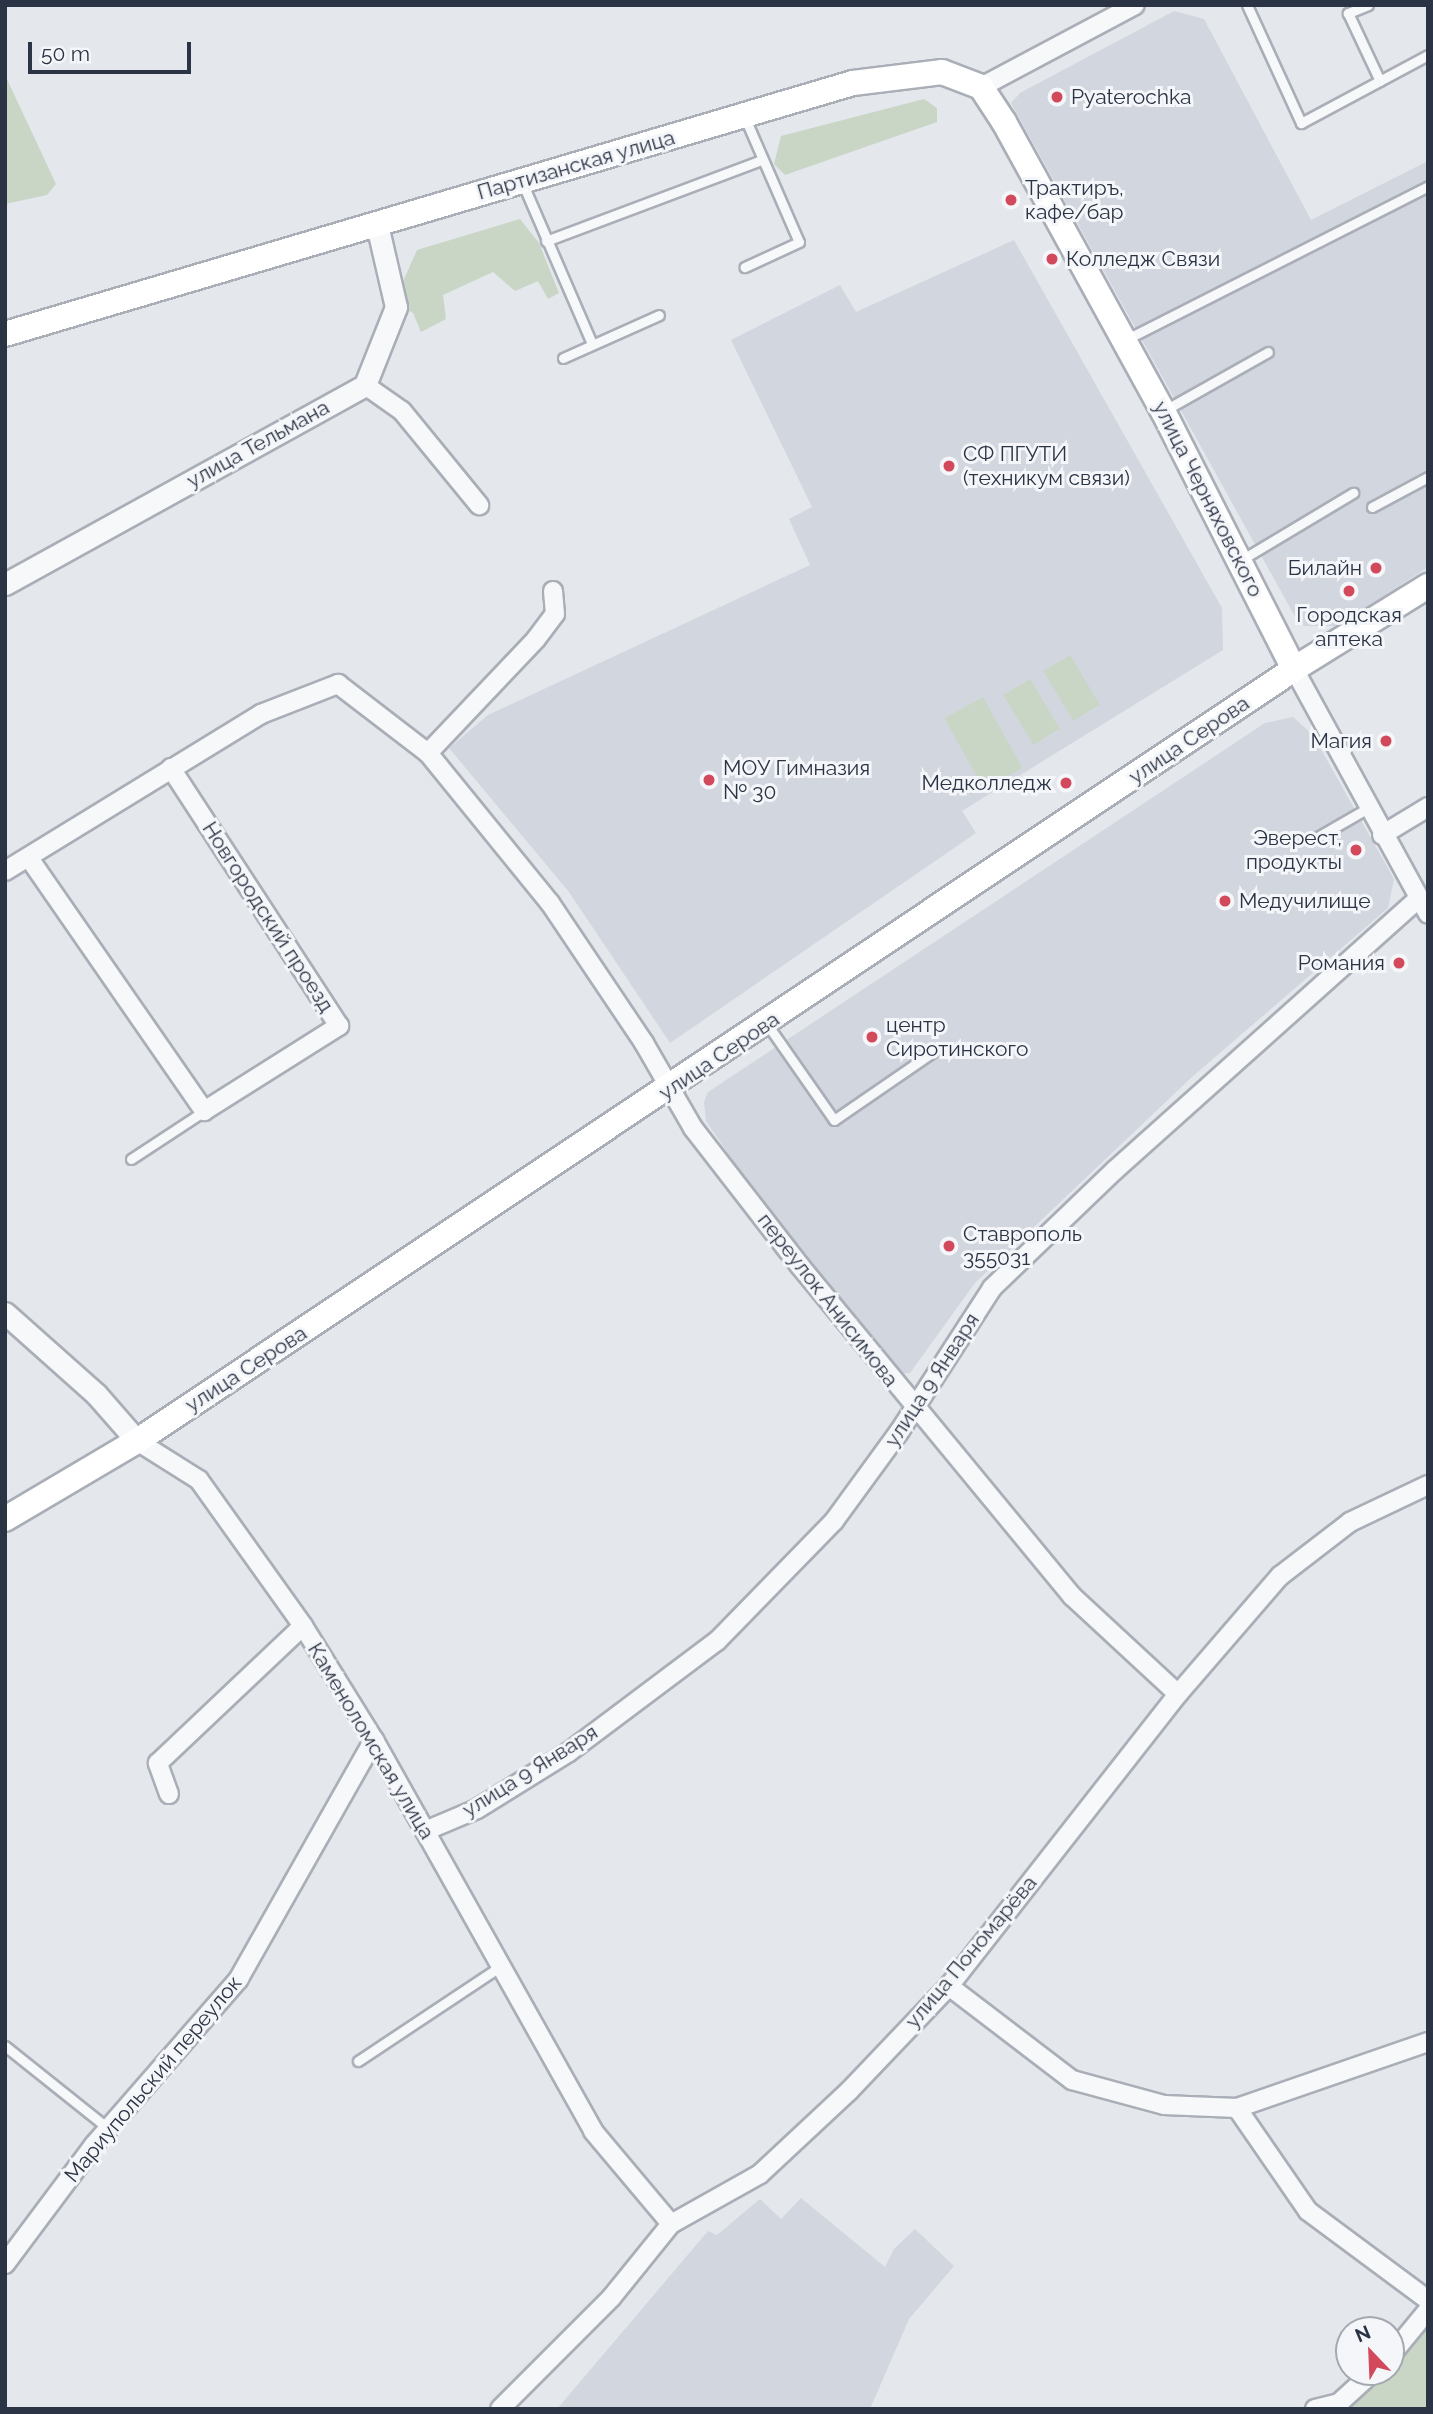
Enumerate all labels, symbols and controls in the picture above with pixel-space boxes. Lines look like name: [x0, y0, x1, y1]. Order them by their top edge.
scale bar: [32, 28, 194, 72]
text: 50 m: [41, 41, 90, 66]
place label: Pyaterochka: [1071, 84, 1192, 110]
marker: Pyaterochka: [1049, 89, 1065, 105]
street label: Партизанская улица: [474, 125, 678, 205]
place label: Трактиръ, кафе/бар: [1025, 175, 1124, 225]
marker: Трактиръ, кафе/бар: [1003, 192, 1019, 208]
place label: Колледж Связи: [1066, 246, 1220, 272]
marker: Колледж Связи: [1044, 251, 1060, 267]
street label: улица Тельмана: [182, 394, 334, 494]
street label: улица Черняховского: [1148, 397, 1268, 601]
place label: СФ ПГУТИ (техникум связи): [963, 441, 1130, 491]
marker: СФ ПГУТИ (техникум связи): [941, 458, 957, 474]
place label: Билайн: [1288, 555, 1362, 581]
marker: Билайн: [1368, 560, 1384, 576]
marker: Городская аптека: [1341, 583, 1357, 599]
place label: Городская аптека: [1296, 602, 1402, 652]
street label: улица Серова: [1124, 691, 1254, 789]
place label: Магия: [1310, 728, 1372, 754]
marker: Магия: [1378, 733, 1394, 749]
place label: МОУ Гимназия № 30: [723, 755, 870, 805]
place label: Медколледж: [921, 770, 1052, 796]
marker: МОУ Гимназия № 30: [701, 772, 717, 788]
marker: Медколледж: [1058, 775, 1074, 791]
street label: Новгородский проезд: [197, 817, 339, 1017]
place label: Эверест, продукты: [1246, 825, 1342, 875]
marker: Эверест, продукты: [1348, 842, 1364, 858]
place label: Медучилище: [1239, 888, 1370, 914]
marker: Медучилище: [1217, 893, 1233, 909]
place label: Романия: [1298, 950, 1385, 976]
marker: Романия: [1391, 955, 1407, 971]
street label: улица Серова: [654, 1007, 784, 1105]
place label: центр Сиротинского: [886, 1012, 1028, 1062]
marker: центр Сиротинского: [864, 1029, 880, 1045]
street label: переулок Анисимова: [752, 1208, 904, 1392]
place label: Ставрополь 355031: [963, 1221, 1082, 1271]
marker: Ставрополь 355031: [941, 1238, 957, 1254]
street label: улица 9 Января: [879, 1308, 985, 1452]
street label: улица Серова: [181, 1320, 311, 1418]
street label: Каменоломская улица: [302, 1638, 440, 1844]
street label: улица 9 Января: [458, 1719, 602, 1823]
street label: улица Пономарёва: [900, 1871, 1042, 2033]
street label: Мариупольский переулок: [59, 1971, 247, 2187]
north arrow: [1335, 2316, 1405, 2386]
text: N: [1352, 2321, 1374, 2346]

